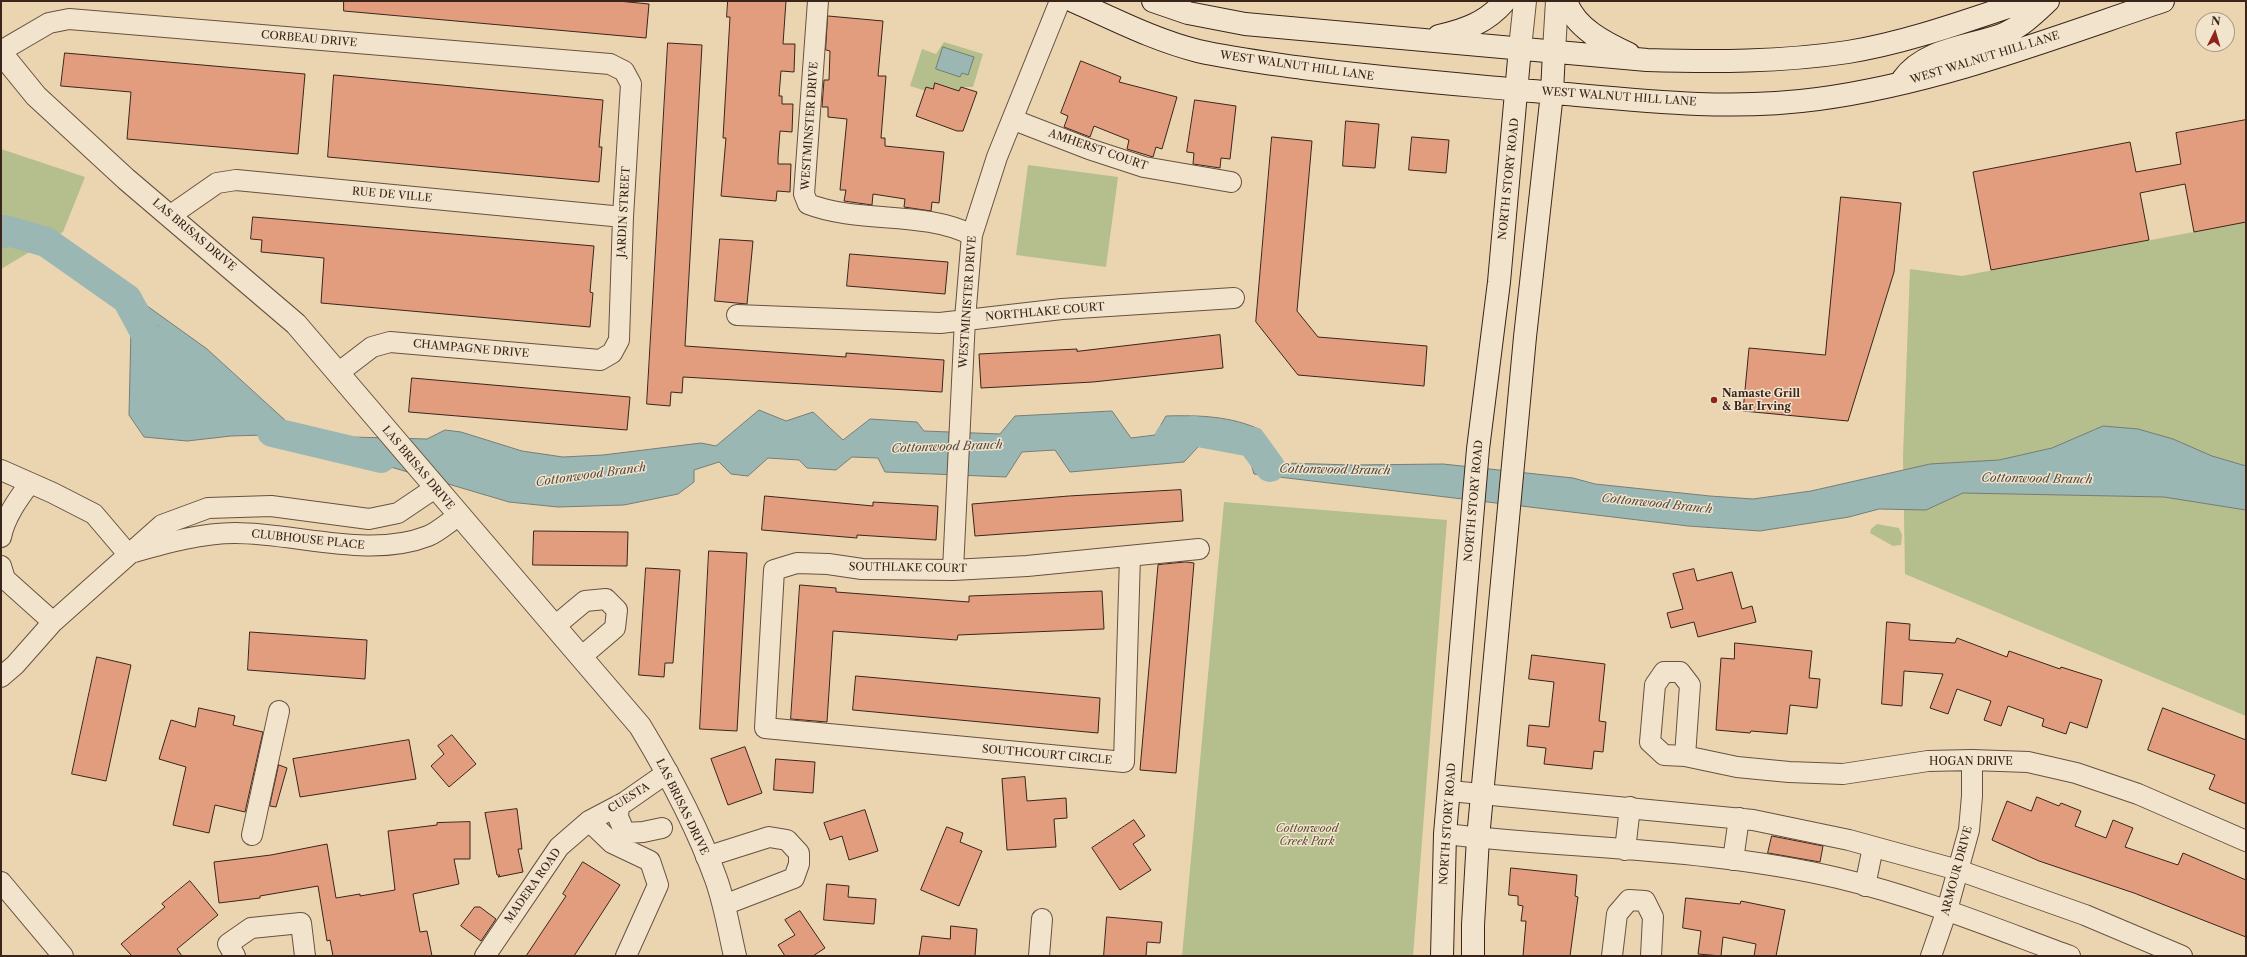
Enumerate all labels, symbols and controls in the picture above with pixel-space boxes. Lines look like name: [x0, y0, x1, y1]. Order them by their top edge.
north arrow: [2195, 12, 2235, 52]
text: N: [2211, 14, 2221, 28]
street label: CORBEAU DRIVE: [260, 28, 358, 50]
street label: WEST WALNUT HILL LANE: [1909, 29, 2061, 87]
street label: WEST WALNUT HILL LANE: [1219, 49, 1375, 83]
street label: WESTMINSTER DRIVE: [799, 61, 821, 191]
street label: WEST WALNUT HILL LANE: [1541, 85, 1697, 109]
street label: NORTH STORY ROAD: [1496, 117, 1522, 241]
street label: AMHERST COURT: [1047, 127, 1149, 173]
street label: JARDIN STREET: [615, 166, 633, 258]
street label: RUE DE VILLE: [351, 185, 433, 205]
street label: LAS BRISAS DRIVE: [149, 196, 239, 274]
street label: WESTMINISTER DRIVE: [957, 235, 979, 369]
street label: NORTHLAKE COURT: [985, 300, 1105, 324]
street label: CHAMPAGNE DRIVE: [412, 337, 530, 361]
place label: Namaste Grill & Bar Irving: [1722, 387, 1800, 413]
marker: Namaste Grill & Bar Irving: [1709, 395, 1719, 405]
street label: LAS BRISAS DRIVE: [379, 423, 457, 513]
water label: Cottonwood Branch: [891, 438, 1003, 456]
street label: NORTH STORY ROAD: [1462, 439, 1486, 563]
water label: Cottonwood Branch: [535, 460, 647, 490]
water label: Cottonwood Branch: [1279, 462, 1391, 478]
water label: Cottonwood Branch: [1981, 471, 2093, 487]
water label: Cottonwood Branch: [1601, 491, 1713, 517]
street label: CLUBHOUSE PLACE: [251, 527, 365, 553]
street label: SOUTHLAKE COURT: [849, 560, 967, 576]
street label: SOUTHCOURT CIRCLE: [981, 743, 1113, 767]
street label: HOGAN DRIVE: [1929, 755, 2013, 769]
street label: LAS BRISAS DRIVE: [653, 757, 711, 857]
street label: NORTH STORY ROAD: [1437, 762, 1459, 886]
street label: CUESTA: [606, 780, 652, 816]
park label: Cottonwood Creek Park: [1276, 822, 1338, 848]
street label: ARMOUR DRIVE: [1939, 825, 1975, 917]
street label: MADERA ROAD: [502, 846, 564, 926]

